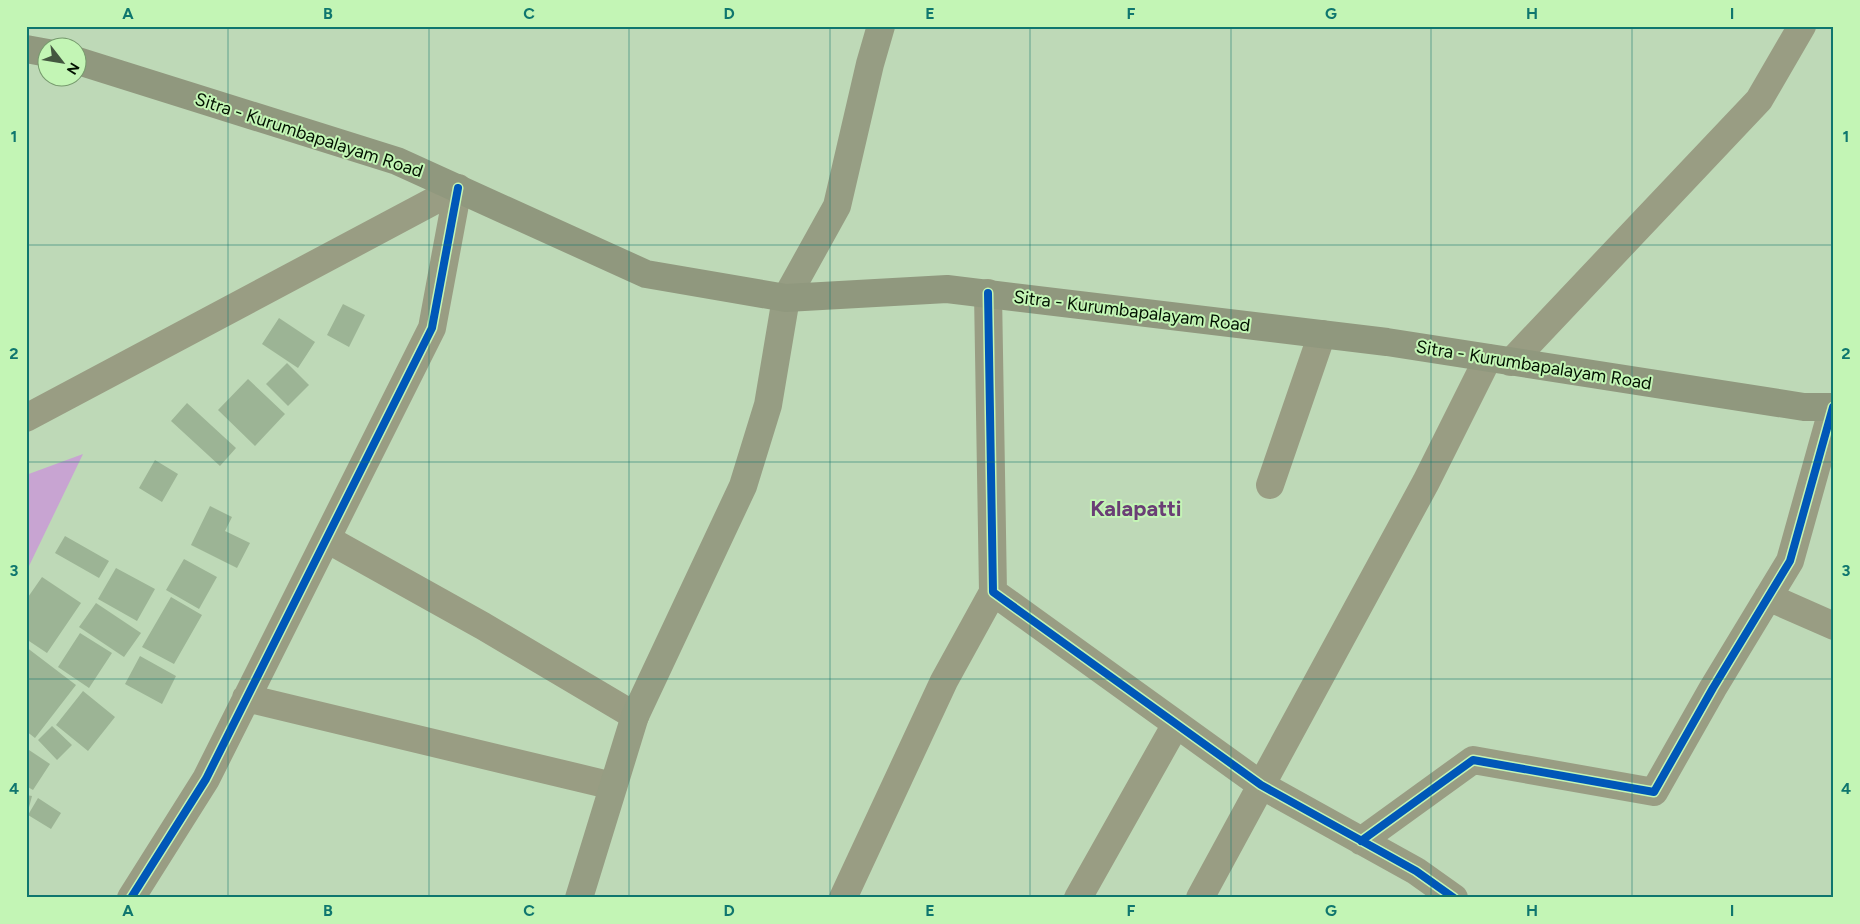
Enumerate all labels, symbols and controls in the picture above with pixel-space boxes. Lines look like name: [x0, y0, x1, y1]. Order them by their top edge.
text: A: [122, 4, 134, 23]
text: B: [323, 4, 333, 23]
text: C: [523, 4, 535, 23]
text: D: [723, 4, 735, 23]
text: E: [925, 4, 935, 23]
text: F: [1127, 4, 1136, 23]
text: G: [1325, 4, 1337, 23]
text: H: [1526, 4, 1538, 23]
text: I: [1730, 4, 1734, 23]
north arrow: [38, 38, 88, 88]
text: N: [63, 59, 83, 77]
street label: Sitra - Kurumbapalayam Road: [192, 88, 426, 182]
text: 1: [11, 127, 17, 146]
text: 1: [1843, 127, 1849, 146]
street label: Sitra - Kurumbapalayam Road: [1012, 286, 1252, 336]
street label: Sitra - Kurumbapalayam Road: [1415, 335, 1653, 395]
text: 2: [9, 344, 19, 363]
text: 2: [1841, 344, 1851, 363]
district label: Kalapatti: [1090, 495, 1182, 522]
text: 3: [10, 561, 19, 580]
text: 3: [1842, 561, 1851, 580]
text: 4: [9, 779, 19, 798]
text: 4: [1841, 779, 1851, 798]
text: A: [122, 901, 134, 920]
text: B: [323, 901, 333, 920]
text: C: [523, 901, 535, 920]
text: D: [723, 901, 735, 920]
text: E: [925, 901, 935, 920]
text: F: [1127, 901, 1136, 920]
text: G: [1325, 901, 1337, 920]
text: H: [1526, 901, 1538, 920]
text: I: [1730, 901, 1734, 920]

